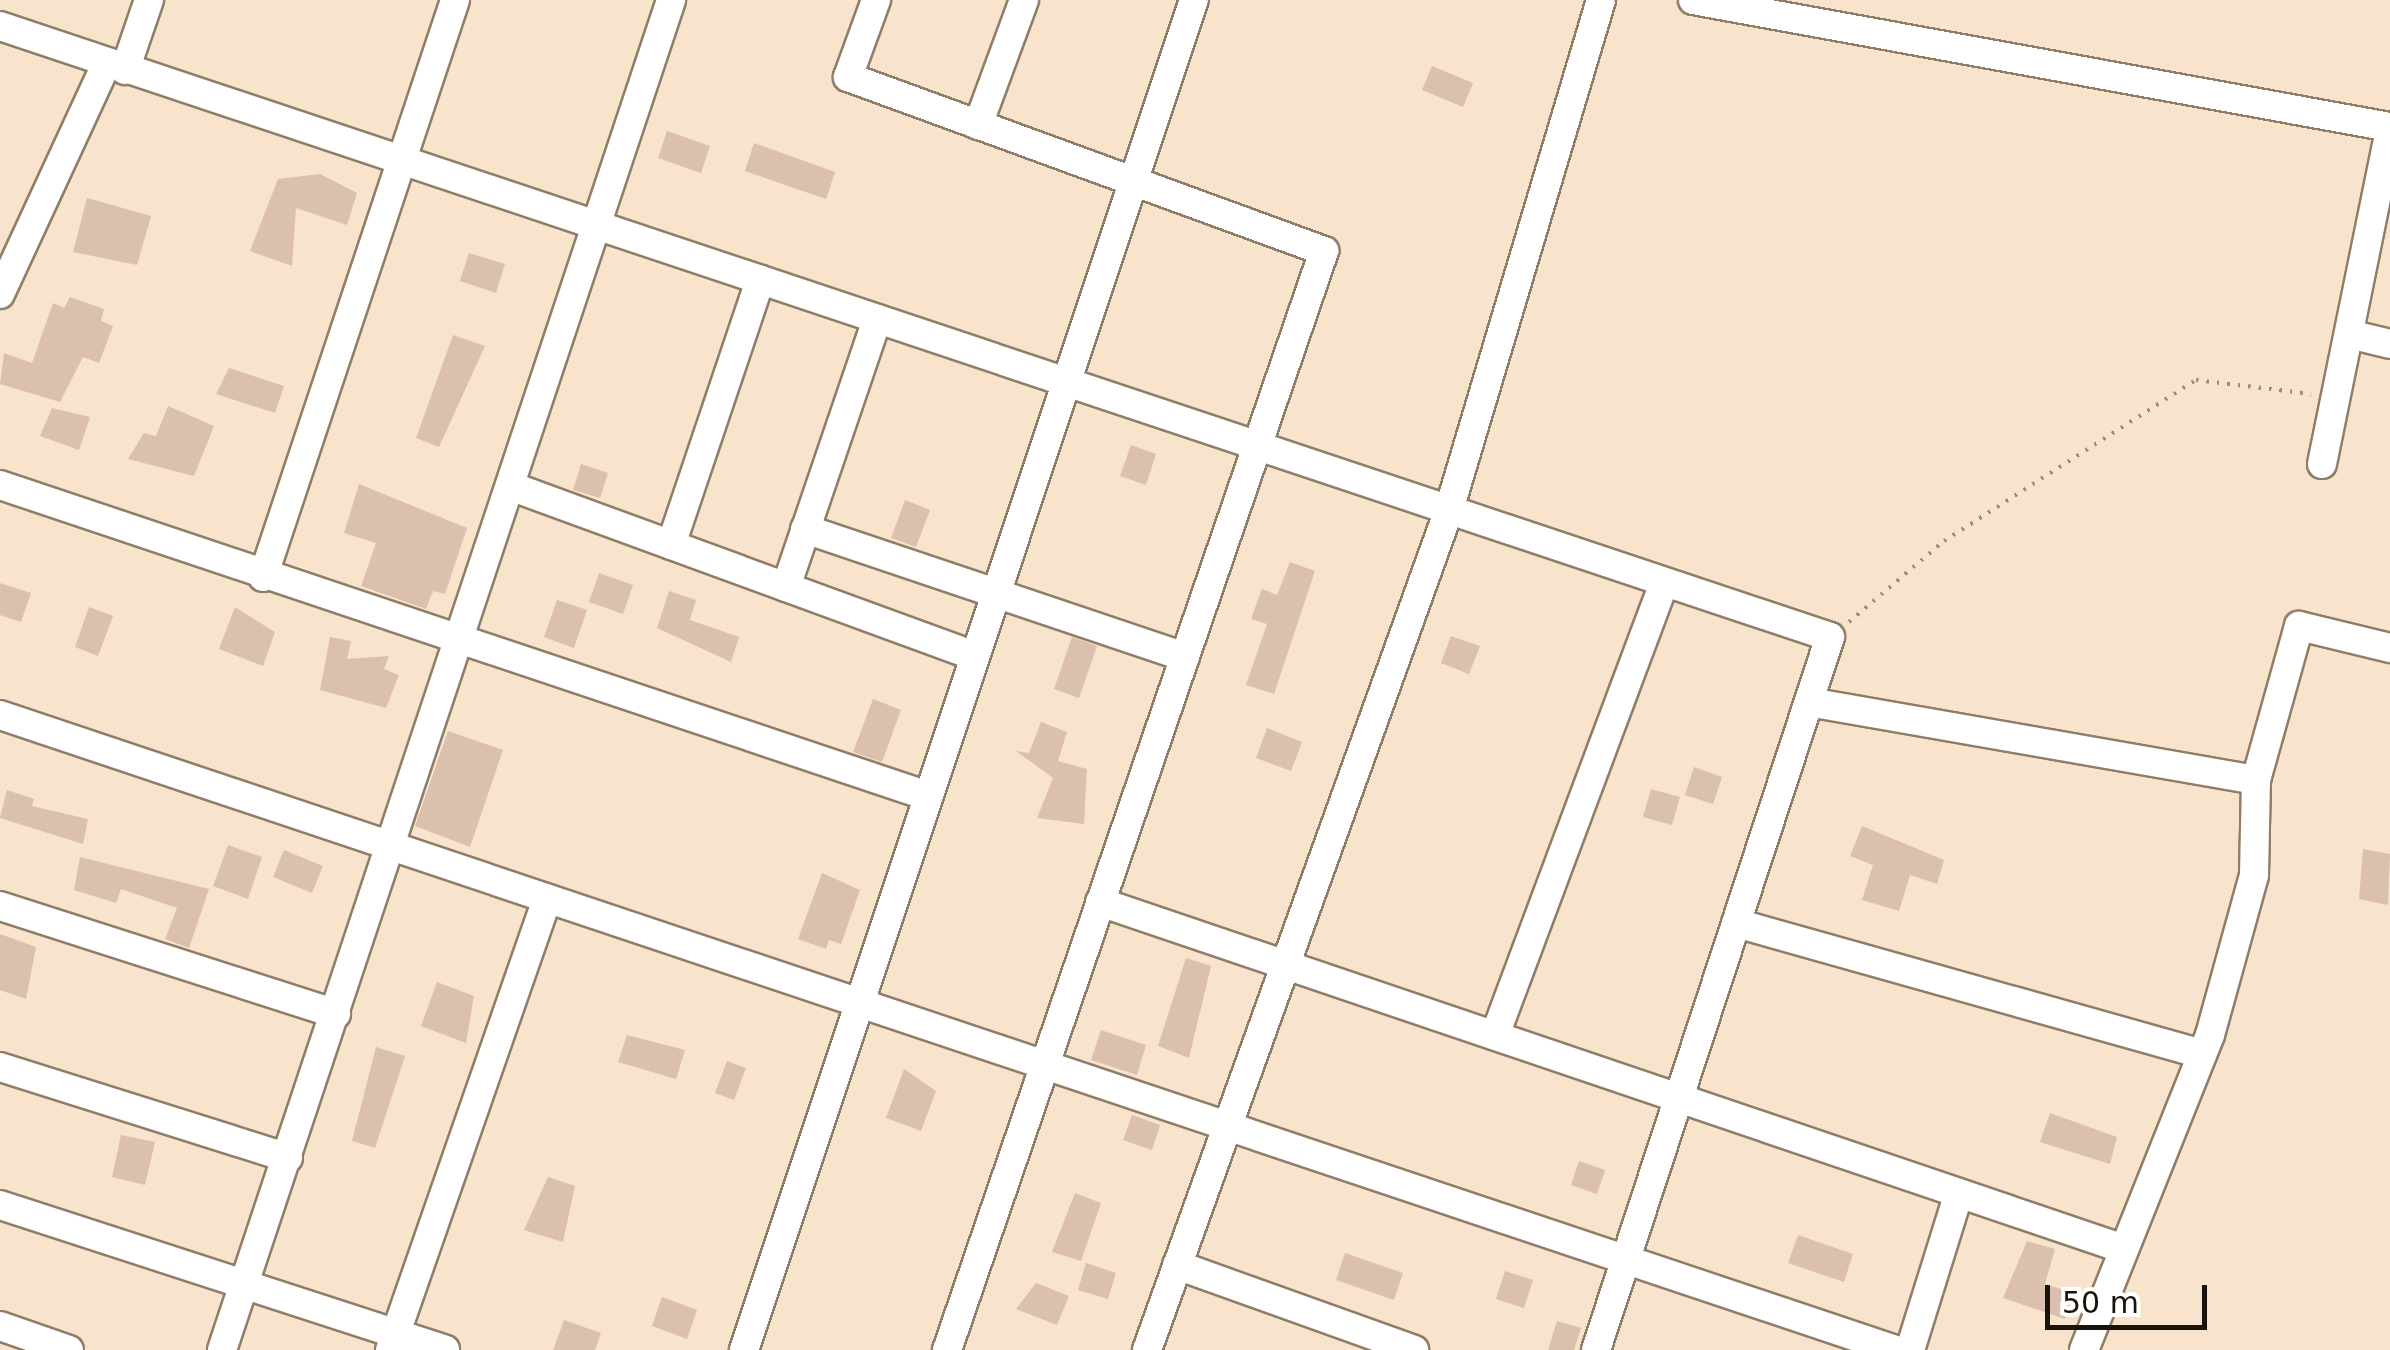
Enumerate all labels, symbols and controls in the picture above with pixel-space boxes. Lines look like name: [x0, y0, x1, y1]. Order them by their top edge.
scale bar: [2050, 1265, 2212, 1327]
text: 50 m: [2062, 1285, 2139, 1320]

